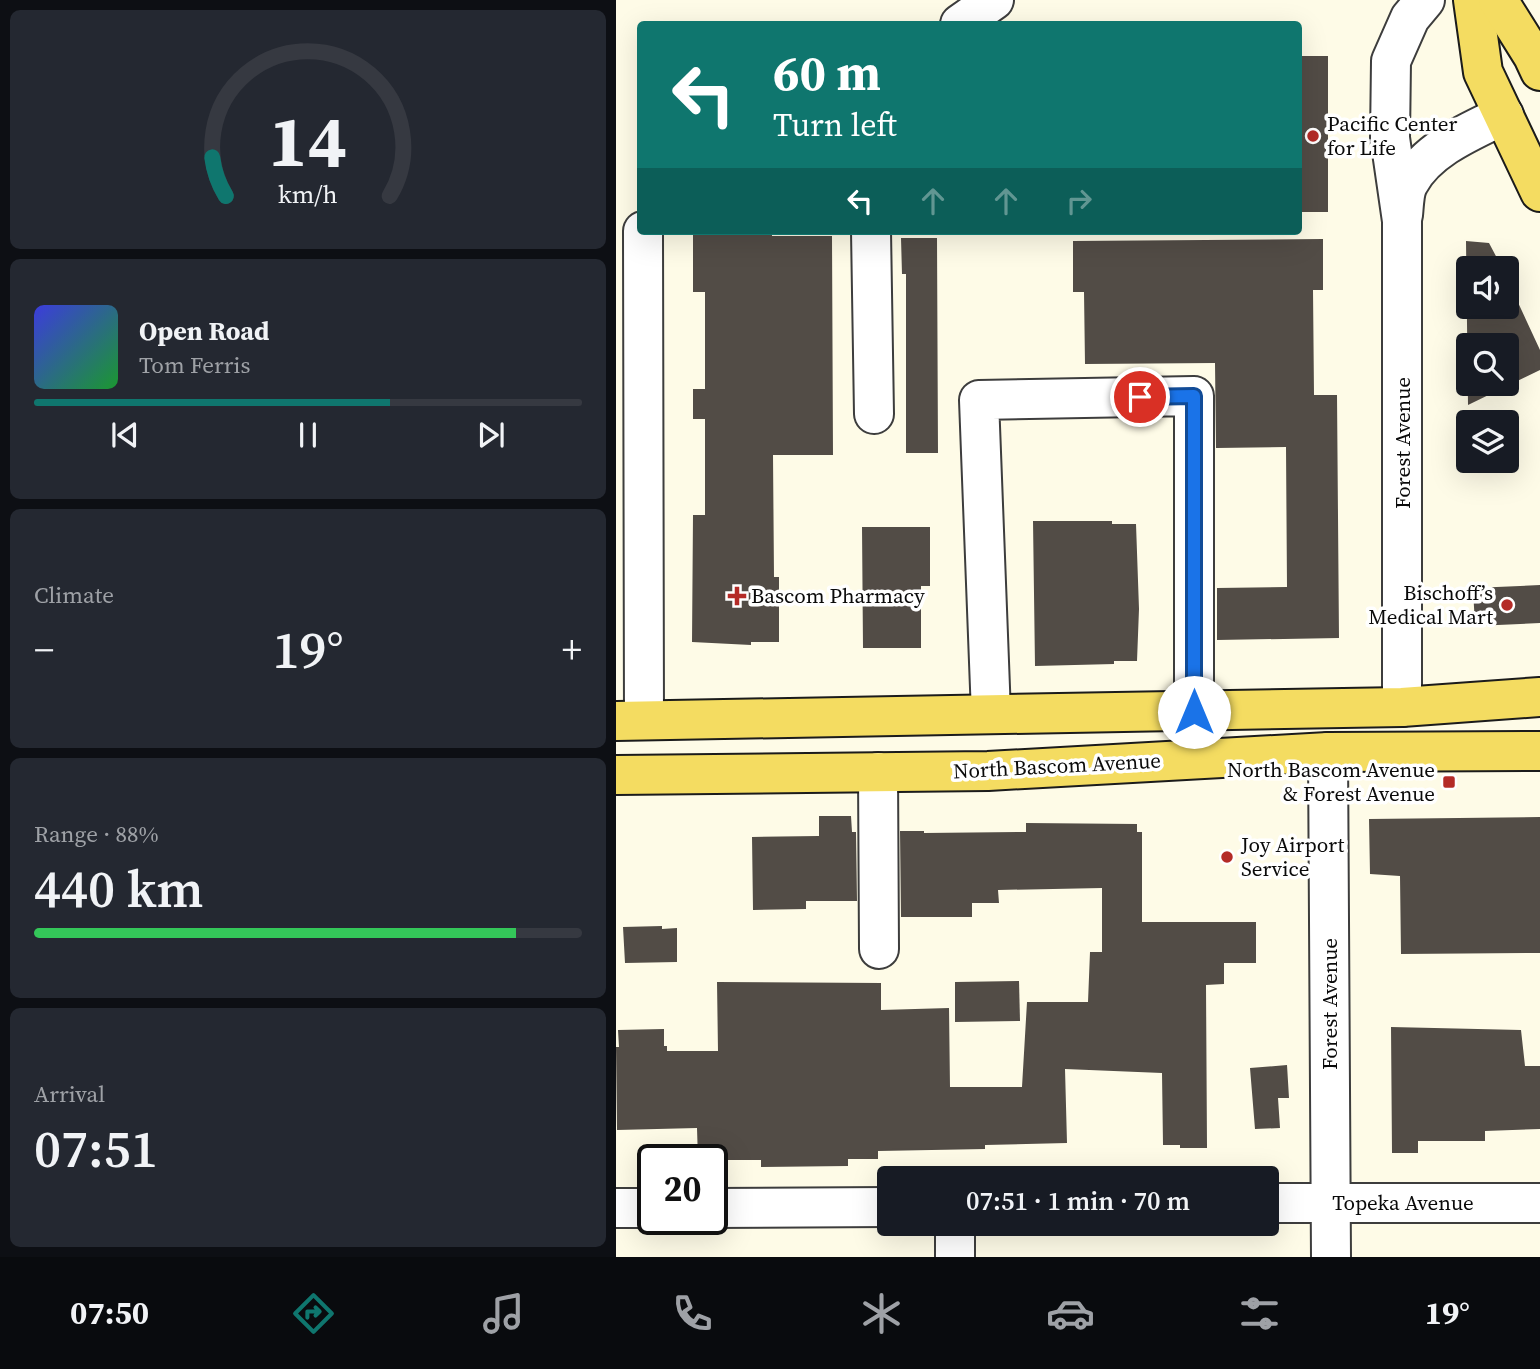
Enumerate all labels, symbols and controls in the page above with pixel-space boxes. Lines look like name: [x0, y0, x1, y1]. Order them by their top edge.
text: 60 m: [773, 39, 881, 106]
icon: left: [658, 49, 749, 140]
text: 14: [269, 91, 347, 190]
text: Turn left: [773, 103, 897, 147]
place label: Pacific Center for Life: [1327, 109, 1458, 162]
marker: Pacific Center for Life: [1305, 128, 1321, 144]
text: km/h: [278, 177, 338, 211]
icon: left: [841, 182, 879, 220]
icon: ahead: [914, 182, 952, 220]
icon: ahead: [987, 182, 1025, 220]
icon: right: [1060, 182, 1098, 220]
map controls: [1456, 256, 1519, 473]
button: sound: [1456, 256, 1519, 319]
text: Open Road: [139, 313, 270, 349]
button: search: [1456, 333, 1519, 396]
text: Tom Ferris: [139, 349, 250, 381]
pin: [1110, 367, 1170, 427]
street label: Forest Avenue: [1388, 377, 1417, 509]
icon: arrive: [1121, 378, 1159, 416]
button: layers: [1456, 410, 1519, 473]
icon: previous: [106, 416, 144, 454]
icon: pause: [289, 416, 327, 454]
icon: next: [472, 416, 510, 454]
place label: Bischoff’s Medical Mart: [1368, 578, 1493, 631]
text: Climate: [34, 579, 114, 611]
place label: Bascom Pharmacy: [751, 581, 925, 610]
marker: Bascom Pharmacy: [729, 588, 745, 604]
marker: Bischoff’s Medical Mart: [1499, 597, 1515, 613]
text: 19°: [272, 614, 344, 685]
text: −: [34, 624, 54, 676]
text: +: [562, 624, 582, 676]
position arrow: [1157, 675, 1231, 749]
street label: North Bascom Avenue: [952, 746, 1162, 785]
place label: North Bascom Avenue & Forest Avenue: [1227, 755, 1435, 808]
marker: North Bascom Avenue & Forest Avenue: [1441, 774, 1457, 790]
text: Range · 88%: [34, 818, 159, 850]
place label: Joy Airport Service: [1240, 830, 1345, 883]
marker: Joy Airport Service: [1219, 849, 1235, 865]
text: 440 km: [34, 853, 203, 924]
street label: Forest Avenue: [1315, 938, 1344, 1070]
text: Arrival: [34, 1078, 105, 1110]
text: 07:51: [34, 1113, 158, 1184]
speed limit sign: 20: [637, 1144, 728, 1235]
text: 07:51 · 1 min · 70 m: [966, 1183, 1190, 1219]
street label: Topeka Avenue: [1332, 1188, 1474, 1217]
icon: directions: [289, 1289, 338, 1338]
icon: music: [479, 1289, 528, 1338]
icon: phone: [668, 1289, 717, 1338]
icon: climate: [857, 1289, 906, 1338]
icon: car: [1046, 1289, 1095, 1338]
icon: filters: [1235, 1289, 1284, 1338]
text: 07:50: [70, 1291, 149, 1335]
text: 19°: [1425, 1291, 1470, 1335]

